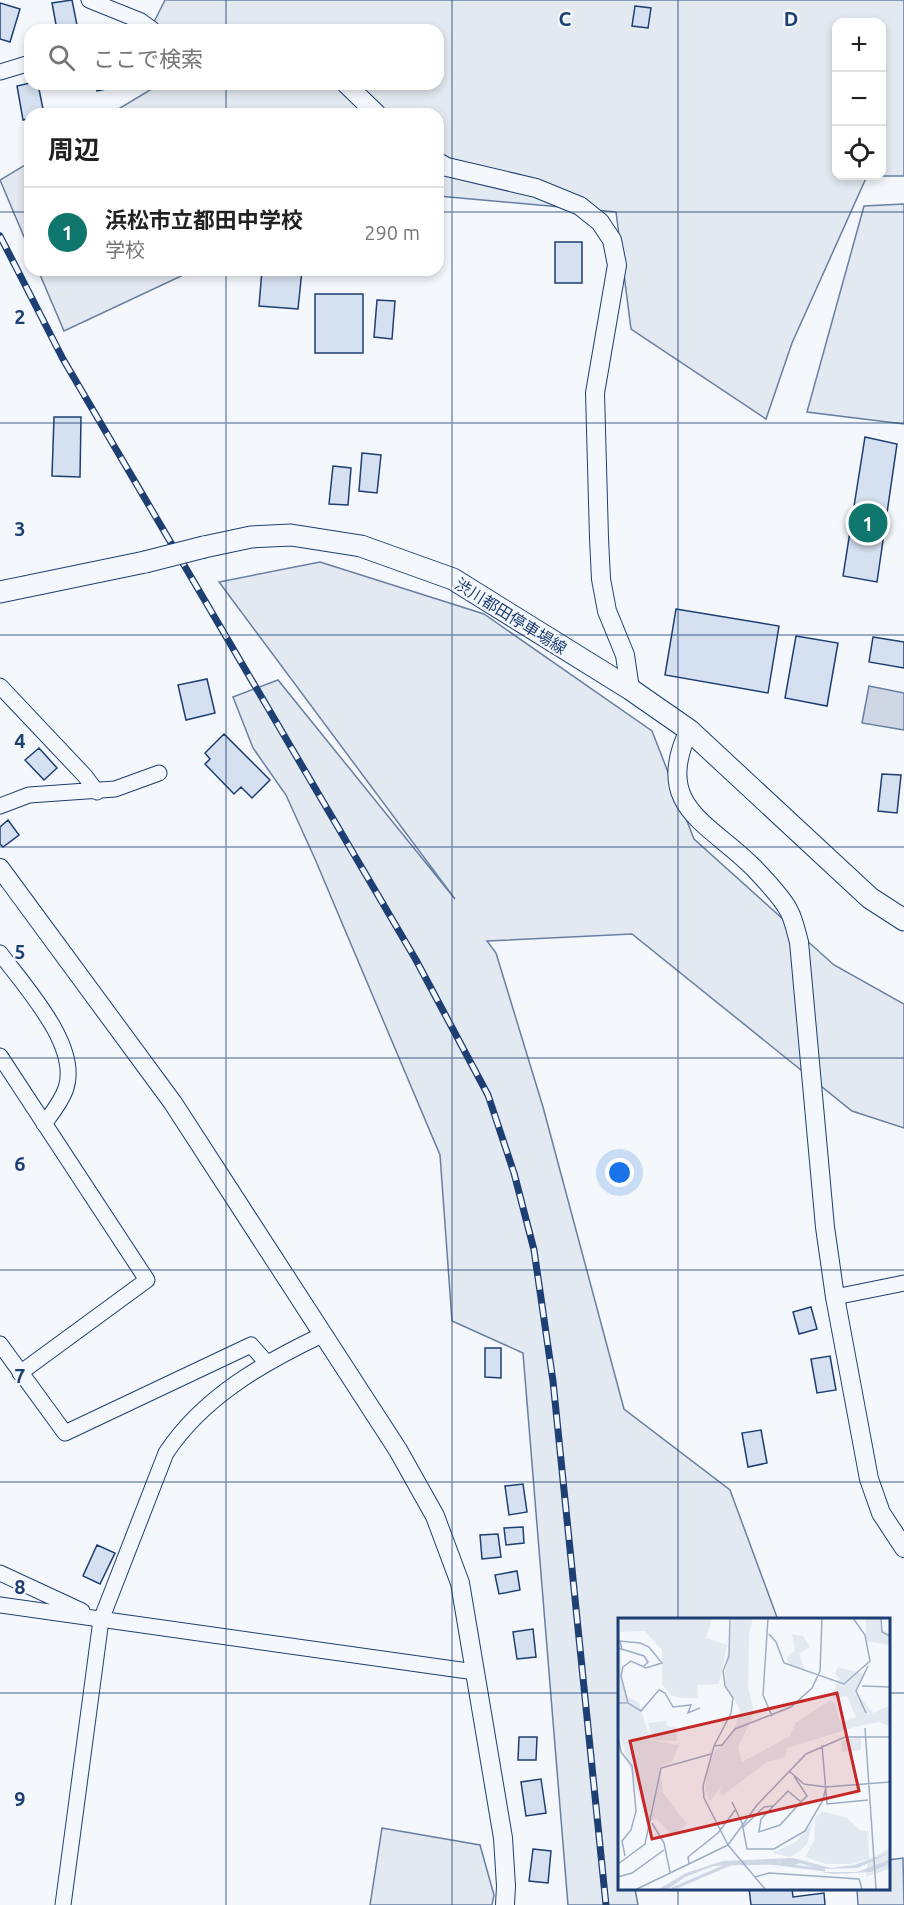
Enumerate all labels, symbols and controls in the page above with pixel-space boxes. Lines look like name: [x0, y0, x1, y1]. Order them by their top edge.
text: C: [559, 7, 572, 30]
text: D: [784, 7, 798, 30]
map controls: [832, 18, 886, 180]
button: +: [832, 18, 886, 72]
search box: [24, 24, 444, 90]
icon: search: [45, 41, 78, 74]
text: ここで検索: [93, 46, 203, 71]
button: −: [832, 72, 886, 126]
button: locate: [832, 126, 886, 180]
text: 周辺: [48, 135, 100, 164]
text: 浜松市立都田中学校: [105, 207, 303, 232]
text: 1: [62, 221, 73, 244]
text: 290 m: [364, 221, 420, 244]
text: 学校: [105, 238, 145, 261]
text: 2: [14, 305, 26, 328]
pin: 1: [848, 500, 888, 546]
text: 3: [14, 517, 26, 540]
street label: 渋川都田停車場線: [452, 574, 570, 658]
text: 4: [14, 729, 26, 752]
text: 5: [14, 940, 26, 963]
text: 6: [14, 1152, 26, 1175]
your location: [605, 1158, 634, 1187]
text: 7: [14, 1364, 26, 1387]
text: 8: [14, 1575, 26, 1598]
inset map: [618, 1618, 889, 1890]
text: 9: [14, 1787, 26, 1810]

